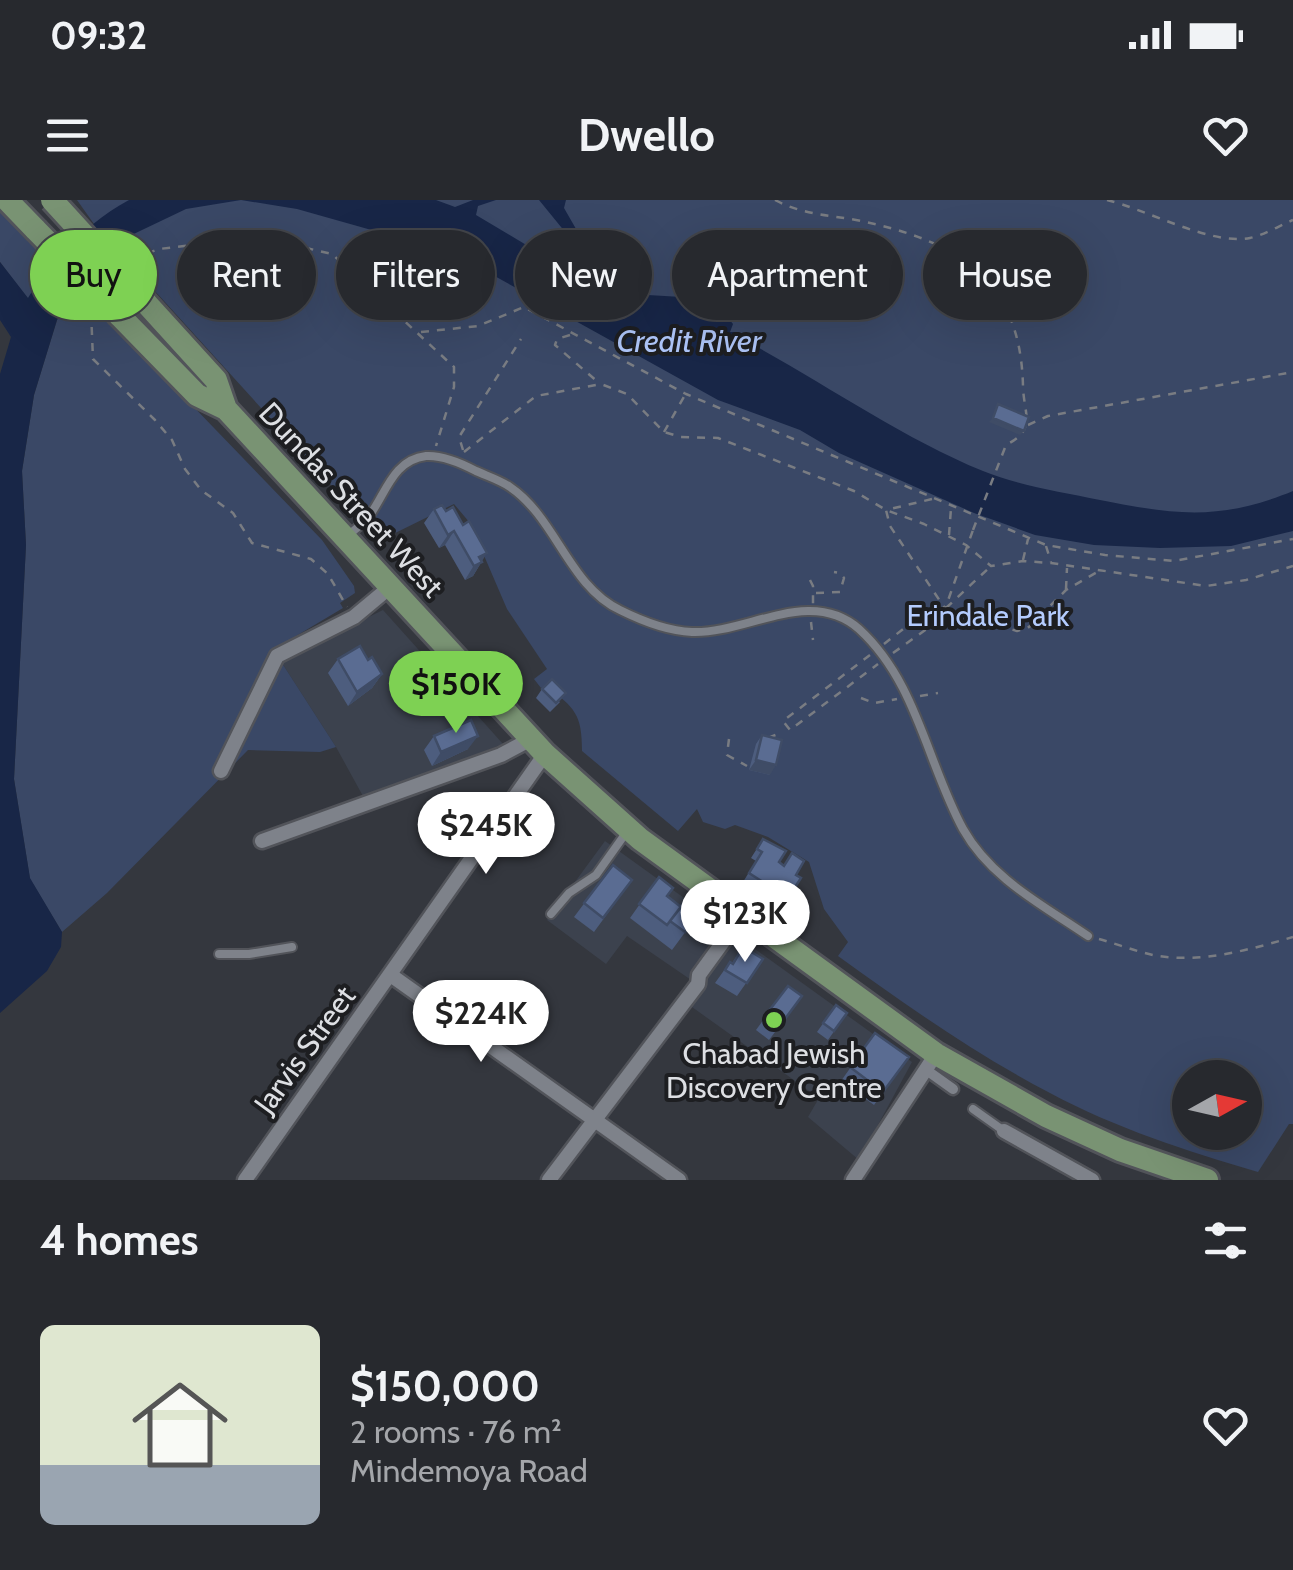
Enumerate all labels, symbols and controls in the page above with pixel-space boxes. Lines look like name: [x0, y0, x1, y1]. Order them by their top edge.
text: 09:32: [50, 12, 147, 59]
icon: menu: [40, 108, 95, 163]
text: Dwello: [578, 108, 715, 162]
icon: heart: [1198, 108, 1253, 163]
chip: Buy: [30, 230, 157, 320]
chip: Rent: [177, 230, 316, 320]
chip: Filters: [336, 230, 495, 320]
chip: New: [515, 230, 652, 320]
chip: Apartment: [672, 230, 903, 320]
chip: House: [923, 230, 1087, 320]
water label: Credit River: [616, 321, 763, 360]
street label: Dundas Street West: [251, 394, 451, 605]
park label: Erindale Park: [906, 597, 1070, 634]
pin: $150K: [386, 651, 526, 736]
text: $150K: [411, 664, 501, 703]
pin: $245K: [416, 792, 556, 877]
text: $245K: [440, 805, 532, 844]
pin: $123K: [675, 880, 815, 965]
text: $123K: [703, 893, 787, 932]
street label: Jarvis Street: [245, 979, 363, 1122]
pin: $224K: [411, 980, 551, 1065]
text: $224K: [435, 993, 527, 1032]
marker: Chabad Jewish Discovery Centre: [763, 1009, 785, 1031]
place label: Chabad Jewish Discovery Centre: [666, 1035, 882, 1106]
north arrow: [1172, 1060, 1262, 1150]
map controls: [1172, 1060, 1262, 1150]
icon: filters: [1198, 1213, 1253, 1268]
text: 4 homes: [40, 1214, 199, 1266]
text: $150,000: [350, 1360, 540, 1412]
icon: home: [120, 1365, 240, 1485]
icon: heart: [1198, 1398, 1253, 1453]
text: 2 rooms · 76 m²: [350, 1412, 562, 1451]
text: Mindemoya Road: [350, 1451, 588, 1490]

